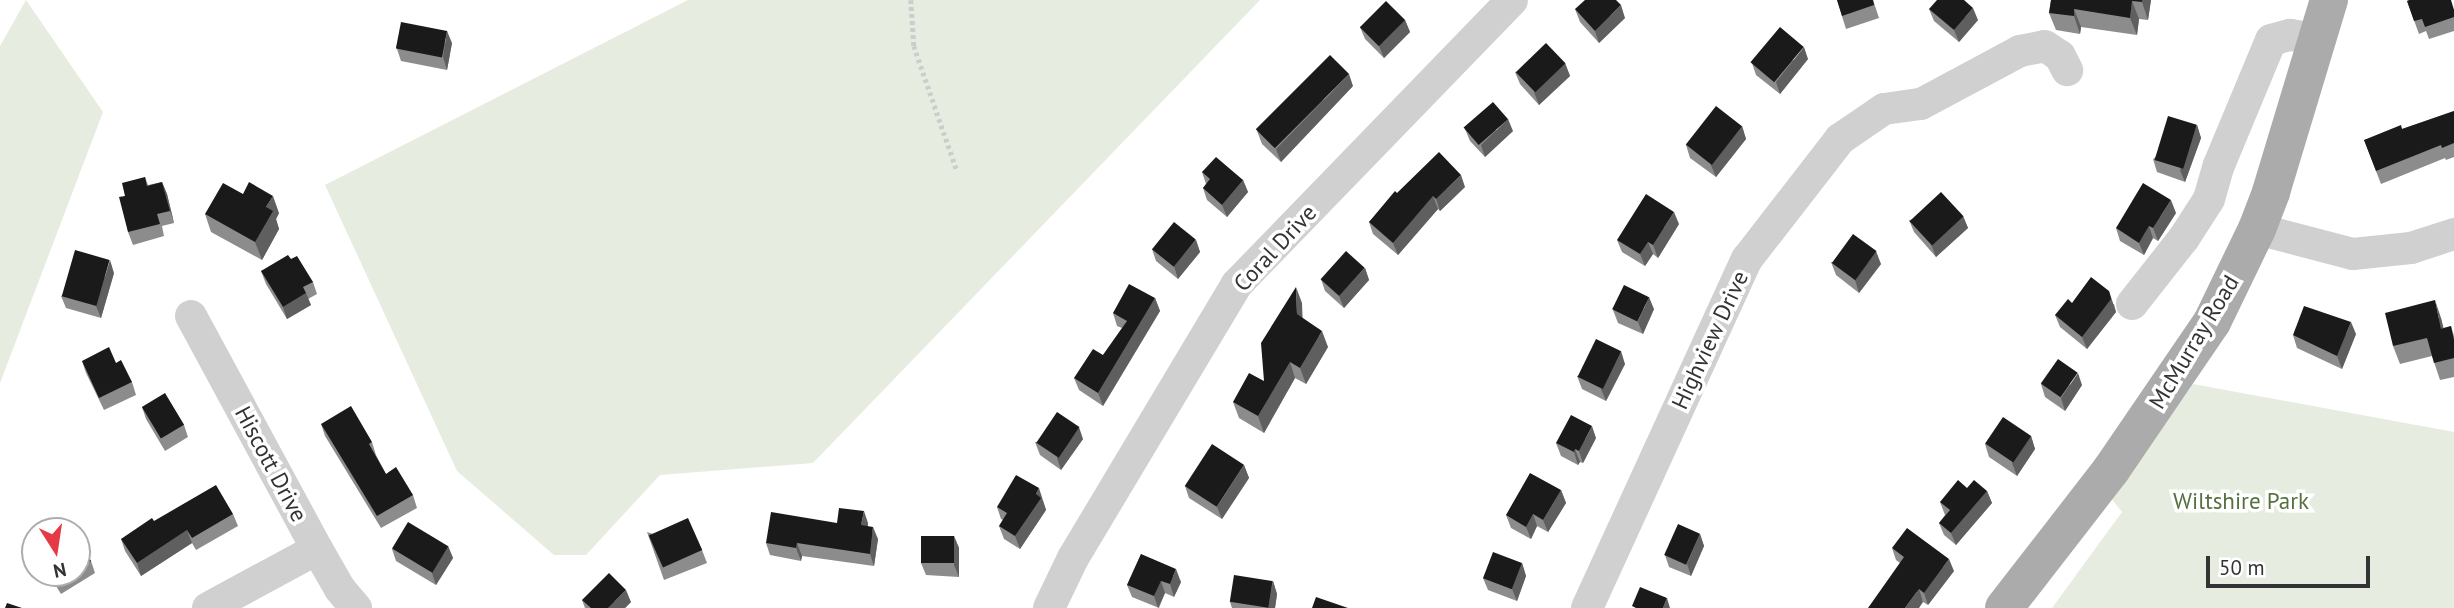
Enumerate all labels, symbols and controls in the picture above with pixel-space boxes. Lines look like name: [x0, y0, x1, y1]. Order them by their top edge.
street label: Coral Drive: [1228, 199, 1322, 297]
street label: Highview Drive: [1666, 266, 1754, 414]
street label: McMurray Road: [2143, 270, 2245, 414]
street label: Hiscott Drive: [229, 402, 313, 526]
park label: Wiltshire Park: [2173, 487, 2309, 515]
north arrow: [21, 517, 91, 587]
scale bar: [2209, 542, 2374, 586]
text: 50 m: [2219, 554, 2265, 581]
text: N: [51, 558, 69, 584]

